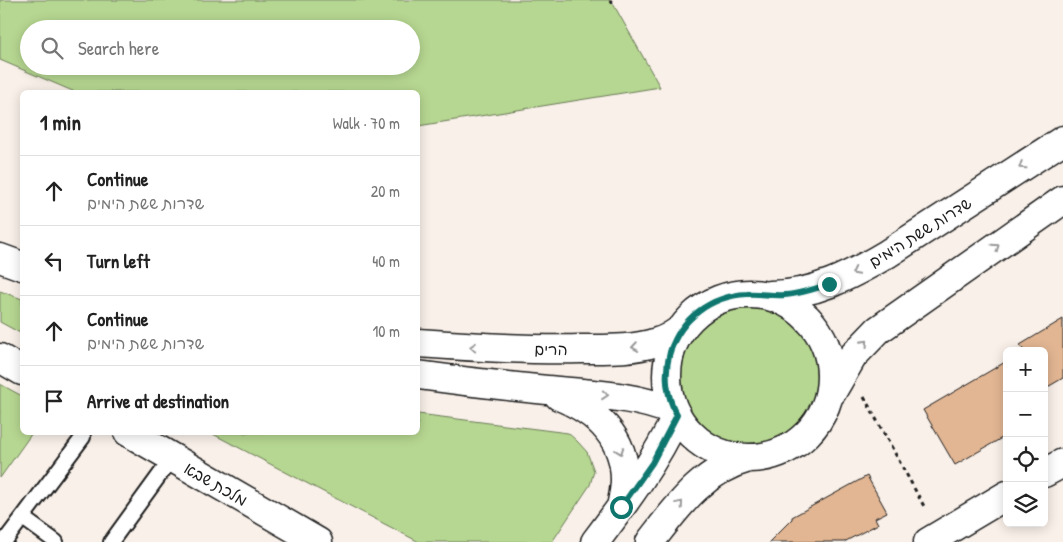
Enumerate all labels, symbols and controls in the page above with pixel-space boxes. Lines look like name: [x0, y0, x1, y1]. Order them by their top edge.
search box: [20, 20, 420, 75]
icon: search: [38, 34, 66, 62]
text: Search here: [78, 35, 159, 61]
text: 1 min: [40, 108, 81, 137]
text: Walk · 70 m: [333, 112, 400, 134]
one-way arrow: [1018, 160, 1027, 170]
text: Continue: [87, 166, 148, 192]
icon: ahead: [40, 177, 68, 205]
text: 20 m: [371, 180, 400, 202]
street label: שדרות ששת הימים: [864, 191, 976, 272]
text: שדרות ששת הימים: [87, 192, 204, 214]
one-way arrow: [990, 244, 999, 253]
icon: left: [40, 247, 68, 275]
text: Turn left: [87, 248, 150, 274]
text: 40 m: [372, 250, 400, 272]
one-way arrow: [851, 266, 860, 276]
route end: [818, 273, 841, 296]
text: Continue: [87, 306, 148, 332]
icon: ahead: [40, 317, 68, 345]
text: 10 m: [372, 320, 400, 342]
text: שדרות ששת הימים: [87, 332, 204, 354]
street label: הרים: [534, 338, 568, 360]
one-way arrow: [859, 340, 868, 349]
one-way arrow: [631, 341, 640, 351]
one-way arrow: [469, 342, 477, 353]
map controls: [1003, 347, 1048, 527]
button: +: [1003, 347, 1048, 392]
icon: arrive: [40, 387, 68, 415]
text: Arrive at destination: [87, 388, 229, 414]
one-way arrow: [601, 389, 609, 400]
button: −: [1003, 392, 1048, 437]
button: locate: [1003, 437, 1048, 482]
one-way arrow: [614, 446, 624, 454]
street label: מלכת שבא: [180, 457, 252, 511]
button: layers: [1003, 482, 1048, 527]
route start: [610, 496, 633, 519]
one-way arrow: [675, 501, 683, 510]

